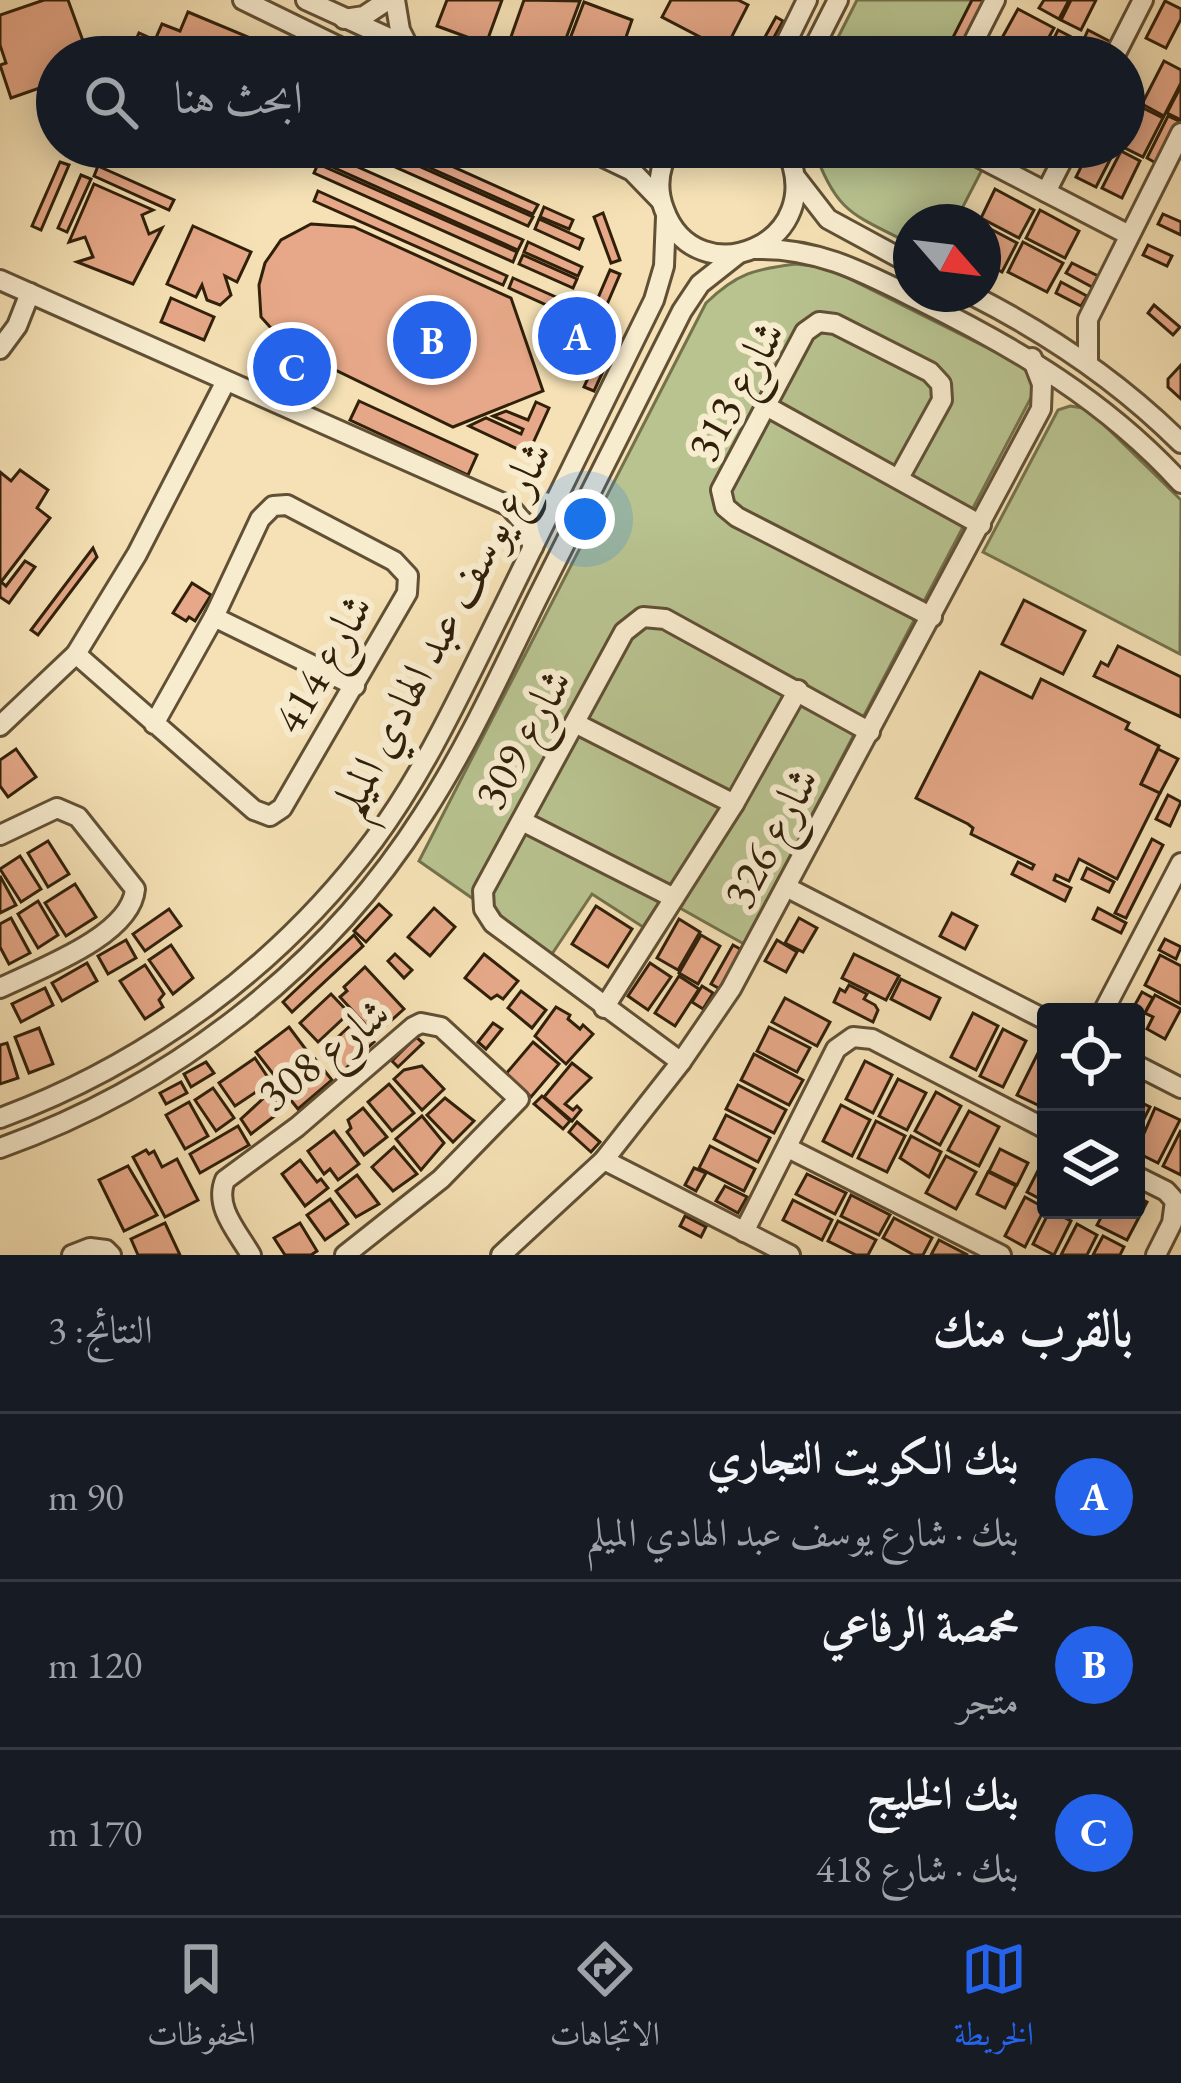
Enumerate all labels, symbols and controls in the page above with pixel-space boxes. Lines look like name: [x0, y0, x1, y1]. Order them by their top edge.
search box: [36, 36, 1145, 168]
text: ابحث هنا: [174, 68, 303, 126]
icon: search: [78, 69, 144, 135]
north arrow: [893, 204, 1001, 312]
pin: A: [538, 291, 616, 381]
pin: B: [393, 295, 471, 385]
street label: شارع 313: [673, 309, 805, 475]
pin: C: [253, 322, 331, 412]
street label: شارع يوسف عبد الهادي الميلم: [318, 430, 579, 834]
your location: [555, 489, 615, 549]
street label: شارع 414: [259, 583, 393, 748]
street label: شارع 309: [460, 657, 592, 823]
street label: شارع 326: [709, 756, 839, 922]
street label: شارع 308: [245, 983, 406, 1130]
map controls: [1037, 1003, 1145, 1219]
button: locate: [1037, 1003, 1145, 1111]
button: layers: [1037, 1111, 1145, 1219]
text: بالقرب منك: [932, 1295, 1133, 1361]
text: النتائج: 3: [48, 1304, 153, 1355]
text: بنك الكويت التجاري: [707, 1428, 1019, 1486]
text: 90 m: [48, 1471, 124, 1522]
text: A: [1080, 1471, 1108, 1522]
text: بنك · شارع يوسف عبد الهادي الميلم: [586, 1507, 1019, 1558]
text: محمصة الرفاعي: [821, 1596, 1019, 1654]
text: 120 m: [48, 1639, 142, 1690]
text: B: [1082, 1639, 1106, 1690]
text: متجر: [957, 1675, 1019, 1726]
text: بنك الخليج: [866, 1764, 1019, 1822]
text: 170 m: [48, 1807, 142, 1858]
text: C: [1080, 1807, 1108, 1858]
text: بنك · شارع 418: [816, 1843, 1019, 1894]
tab: المحفوظات: [147, 1936, 256, 2066]
tab: الاتجاهات: [550, 1936, 660, 2066]
tab: الخريطة: [954, 1936, 1034, 2066]

